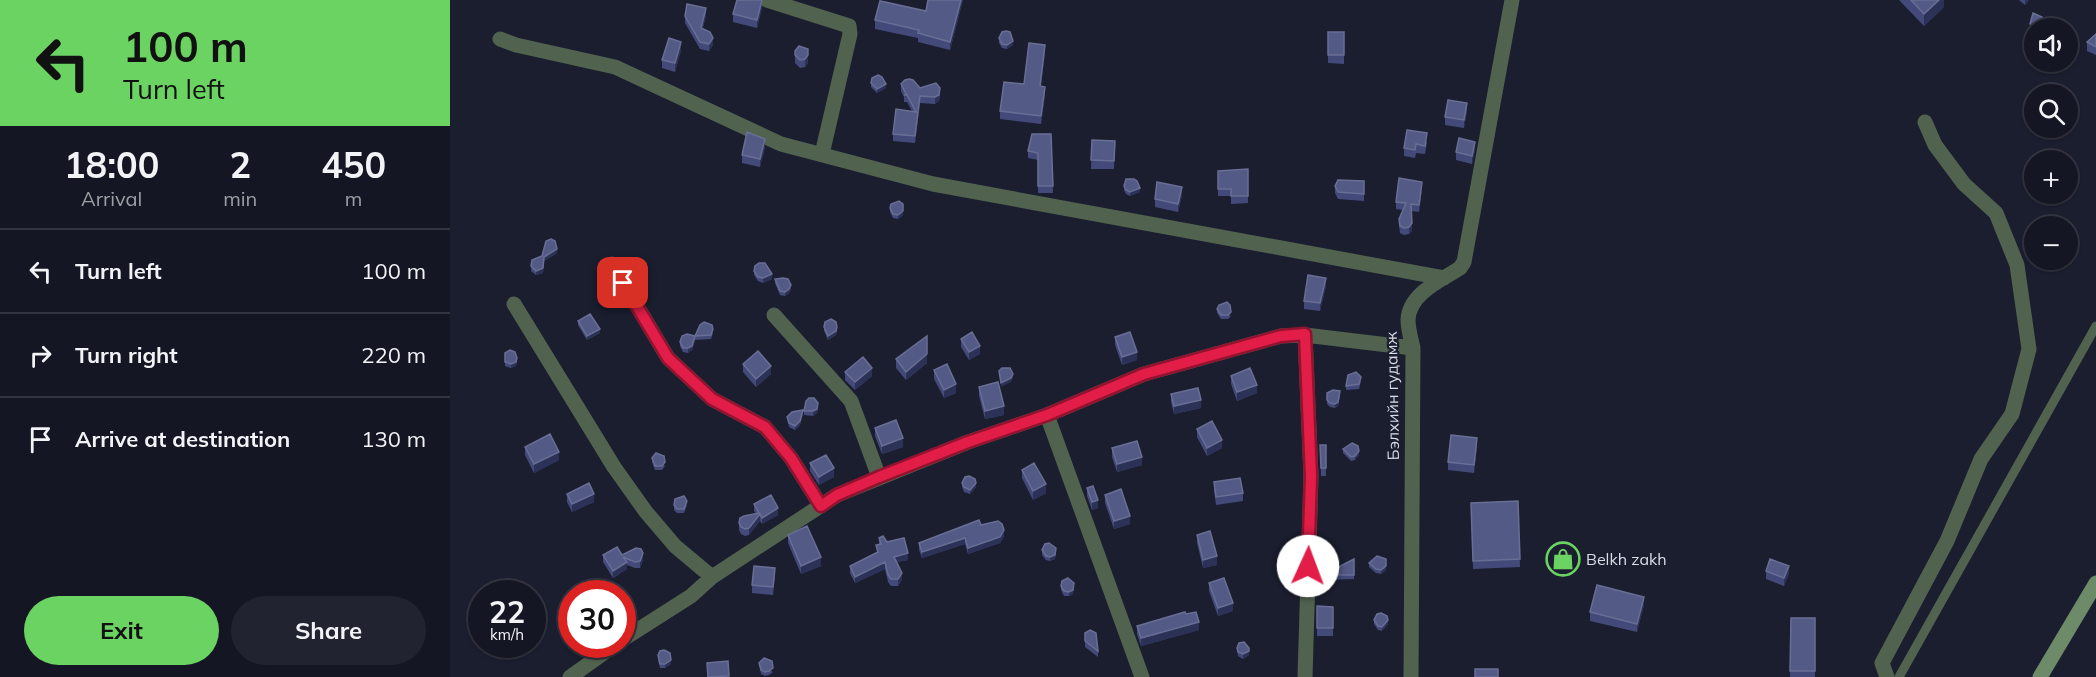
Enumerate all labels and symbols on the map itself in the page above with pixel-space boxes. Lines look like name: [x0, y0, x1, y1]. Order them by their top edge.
pin: [597, 257, 648, 308]
street label: Бэлхийн гудамж: [1381, 331, 1403, 460]
position arrow: [1276, 534, 1340, 598]
shop icon: Belkh zakh: [1545, 541, 1581, 577]
place label: Belkh zakh: [1586, 549, 1667, 569]
speed limit sign: 30: [558, 580, 636, 658]

